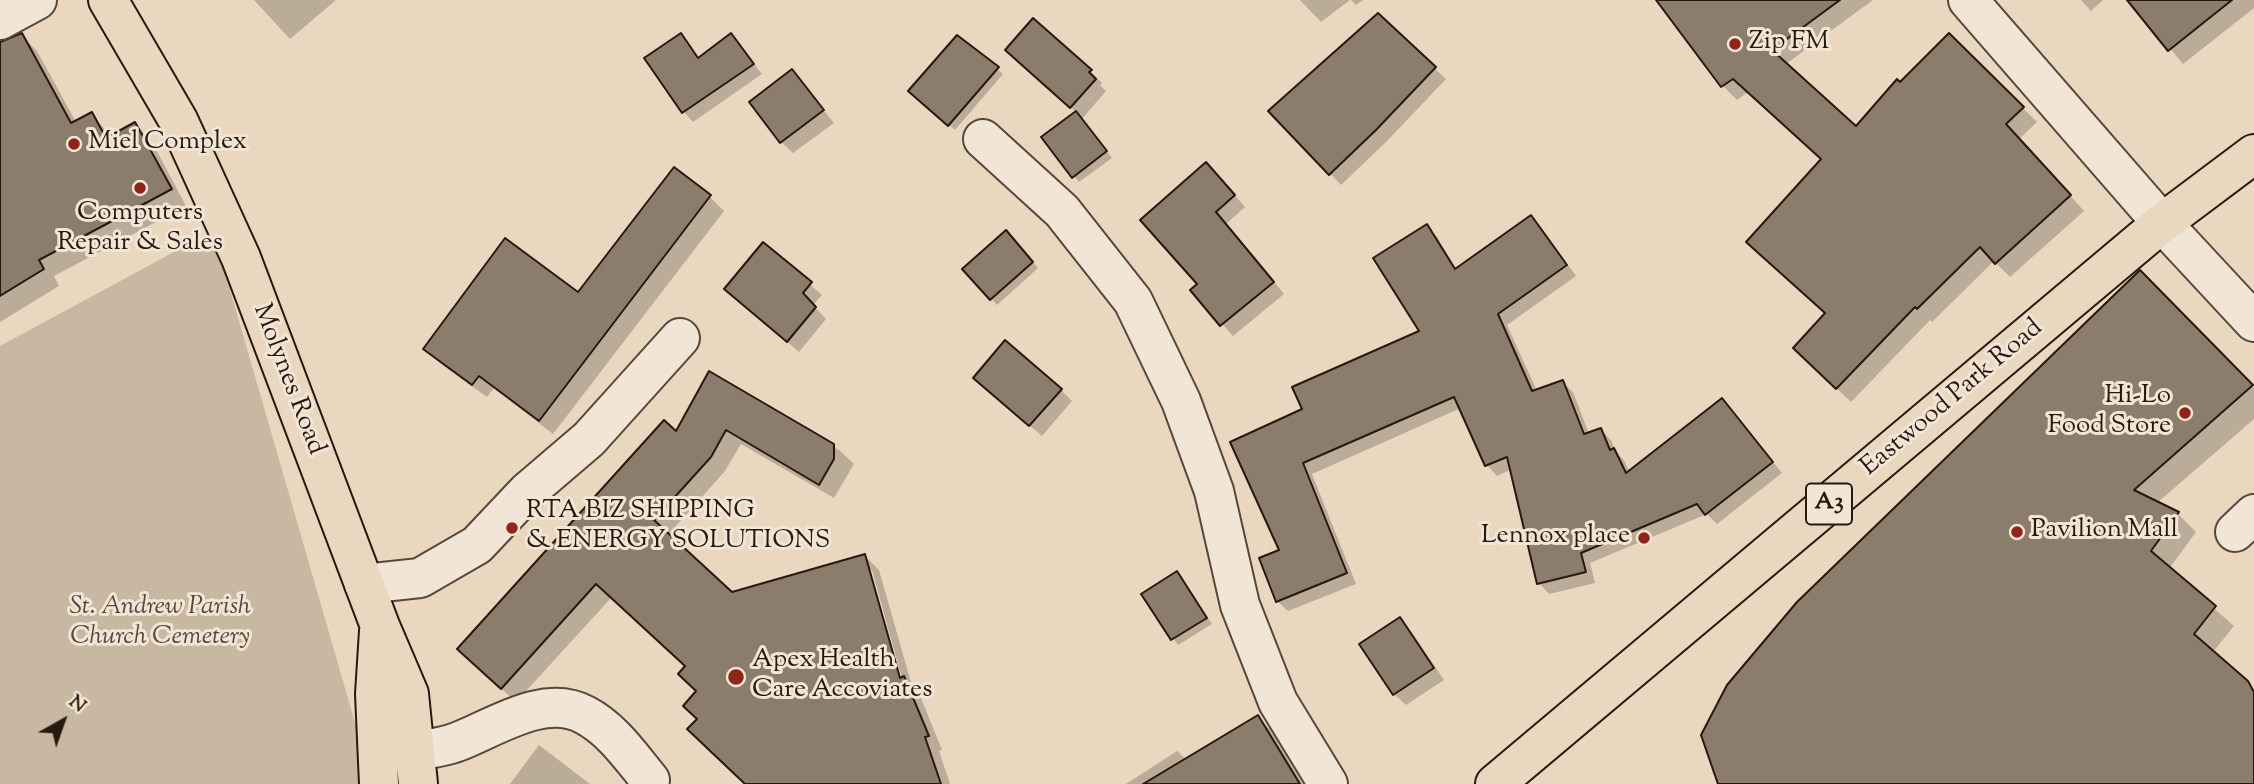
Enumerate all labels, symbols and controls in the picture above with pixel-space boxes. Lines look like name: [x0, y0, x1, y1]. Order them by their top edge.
place label: Zip FM: [1749, 28, 1829, 60]
marker: Zip FM: [1727, 36, 1743, 52]
place label: Miel Complex: [88, 128, 247, 160]
marker: Miel Complex: [66, 136, 82, 152]
marker: Computers Repair & Sales: [132, 180, 148, 196]
place label: Computers Repair & Sales: [57, 199, 223, 260]
street label: Molynes Road: [244, 300, 330, 460]
street label: Eastwood Park Road: [1856, 314, 2050, 484]
place label: Hi-Lo Food Store: [2048, 382, 2171, 444]
marker: Hi-Lo Food Store: [2177, 405, 2193, 421]
road number: A3: [1806, 484, 1852, 524]
place label: RTA BIZ SHIPPING & ENERGY SOLUTIONS: [526, 497, 830, 558]
place label: Pavilion Mall: [2031, 516, 2178, 548]
marker: RTA BIZ SHIPPING & ENERGY SOLUTIONS: [504, 520, 520, 536]
place label: Lennox place: [1481, 522, 1630, 554]
marker: Pavilion Mall: [2009, 524, 2025, 540]
marker: Lennox place: [1636, 530, 1652, 546]
park label: St. Andrew Parish Church Cemetery: [69, 593, 251, 654]
place label: Apex Health Care Accoviates: [752, 646, 932, 708]
marker: Apex Health Care Accoviates: [726, 667, 746, 687]
north arrow: [28, 686, 98, 756]
text: N: [62, 689, 91, 720]

